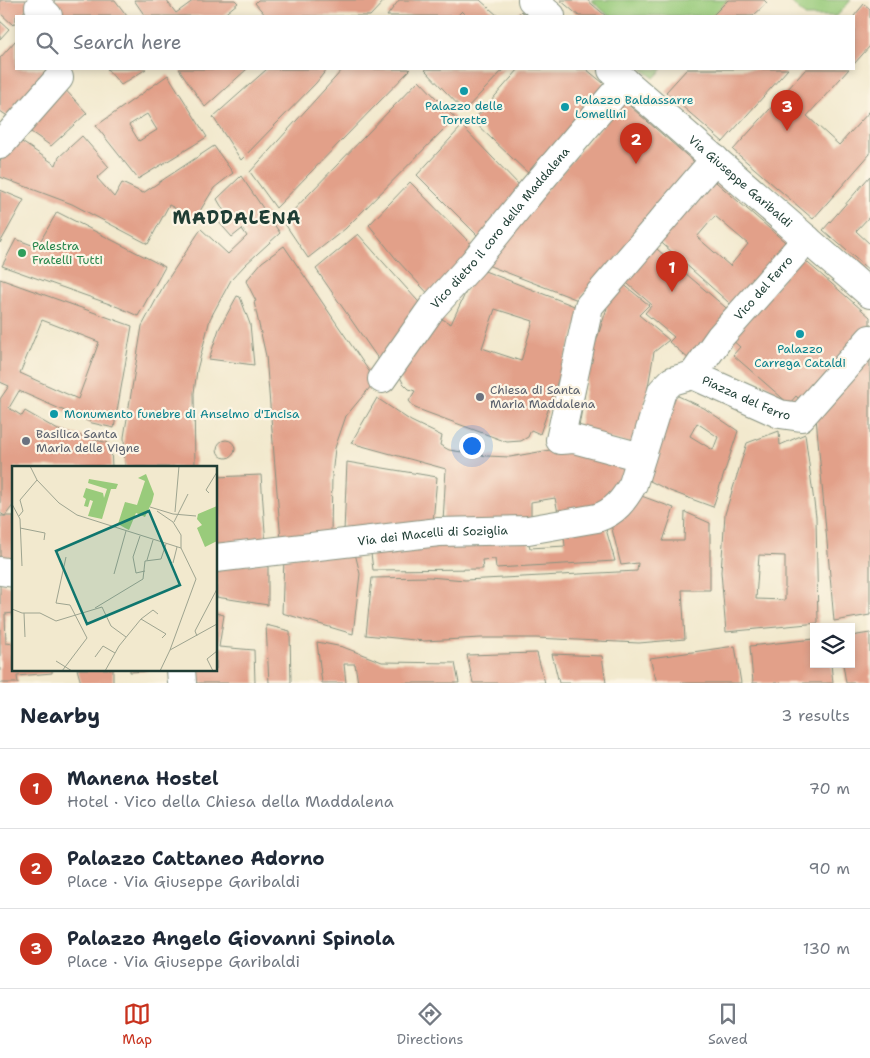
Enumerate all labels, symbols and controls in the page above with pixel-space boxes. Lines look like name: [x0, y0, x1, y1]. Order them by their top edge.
search box: [15, 15, 855, 70]
icon: search: [33, 29, 61, 57]
text: Search here: [73, 30, 182, 55]
marker: Palazzo delle Torrette: [458, 85, 470, 97]
pin: 3: [771, 90, 803, 131]
place label: Palazzo Baldassarre Lomellini: [575, 92, 694, 122]
place label: Palazzo delle Torrette: [425, 98, 503, 128]
marker: Palazzo Baldassarre Lomellini: [559, 101, 571, 113]
pin: 2: [620, 123, 652, 164]
street label: Via Giuseppe Garibaldi: [685, 132, 796, 231]
street label: Vico dietro il coro della Maddalena: [427, 143, 574, 312]
district label: MADDALENA: [173, 206, 301, 230]
place label: Palestra Fratelli Tutti: [32, 238, 103, 268]
marker: Palestra Fratelli Tutti: [16, 247, 28, 259]
pin: 1: [656, 251, 688, 292]
street label: Vico del Ferro: [731, 253, 796, 324]
marker: Palazzo Carrega Cataldi: [794, 328, 806, 340]
place label: Palazzo Carrega Cataldi: [754, 341, 846, 371]
street label: Piazza del Ferro: [699, 372, 792, 423]
place label: Chiesa di Santa Maria Maddalena: [490, 382, 596, 412]
marker: Chiesa di Santa Maria Maddalena: [474, 391, 486, 403]
place label: Monumento funebre di Anselmo d'Incisa: [64, 406, 300, 422]
marker: Monumento funebre di Anselmo d'Incisa: [48, 408, 60, 420]
place label: Basilica Santa Maria delle Vigne: [36, 426, 140, 456]
your location: [459, 433, 485, 459]
marker: Basilica Santa Maria delle Vigne: [20, 435, 32, 447]
inset map: [12, 466, 218, 670]
street label: Via dei Macelli di Soziglia: [357, 522, 509, 549]
map controls: [810, 623, 855, 668]
button: layers: [810, 623, 855, 668]
text: Nearby: [20, 702, 100, 730]
text: 3 results: [781, 705, 850, 726]
text: Manena Hostel: [67, 766, 219, 791]
text: 1: [32, 778, 40, 799]
text: 70 m: [809, 778, 850, 799]
text: Hotel · Vico della Chiesa della Maddalena: [67, 791, 394, 812]
text: Palazzo Cattaneo Adorno: [67, 846, 325, 871]
text: 2: [30, 858, 42, 879]
text: 90 m: [809, 858, 850, 879]
text: Place · Via Giuseppe Garibaldi: [67, 871, 300, 892]
text: Palazzo Angelo Giovanni Spinola: [67, 926, 395, 951]
text: 3: [30, 938, 42, 959]
text: 130 m: [803, 938, 850, 959]
text: Place · Via Giuseppe Garibaldi: [67, 951, 300, 972]
tab: Map: [122, 1000, 152, 1048]
tab: Directions: [397, 1000, 464, 1048]
tab: Saved: [708, 1000, 748, 1048]

